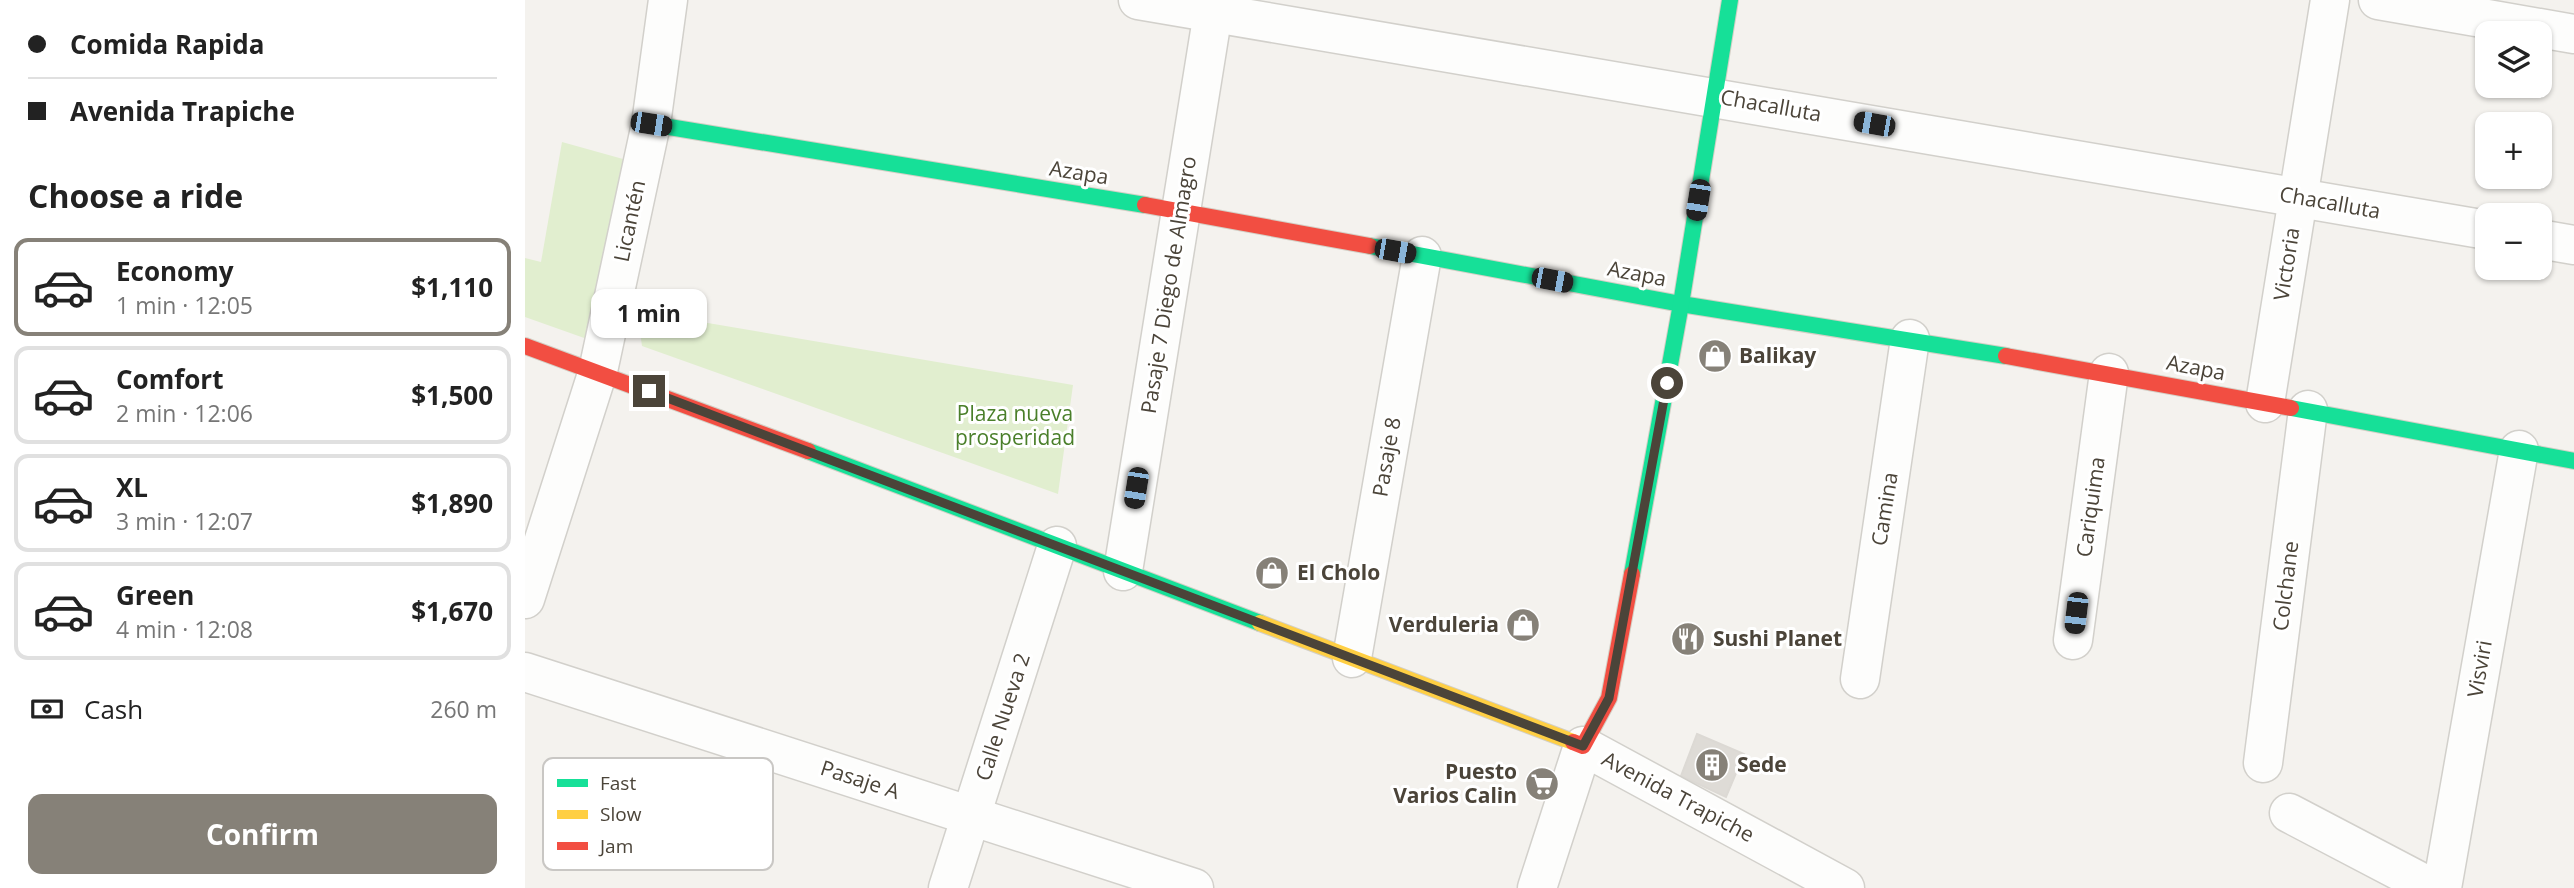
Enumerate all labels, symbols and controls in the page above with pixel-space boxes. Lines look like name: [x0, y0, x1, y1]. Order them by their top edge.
map controls: [2475, 21, 2552, 280]
button: layers: [2475, 21, 2552, 98]
text: Comida Rapida: [70, 26, 264, 62]
street label: Chacalluta: [1718, 82, 1824, 128]
text: Avenida Trapiche: [70, 93, 295, 129]
car: [629, 110, 674, 138]
car: [1852, 110, 1897, 138]
button: +: [2475, 112, 2552, 189]
street label: Azapa: [1048, 154, 1111, 190]
street label: Pasaje 7 Diego de Almagro: [1134, 154, 1202, 416]
text: Choose a ride: [28, 174, 243, 217]
street label: Licantén: [607, 177, 651, 264]
car: [1685, 178, 1712, 222]
street label: Chacalluta: [2277, 179, 2383, 225]
button: −: [2475, 203, 2552, 280]
street label: Victoria: [2266, 225, 2306, 302]
car: [1373, 237, 1418, 265]
text: Economy: [116, 253, 234, 289]
street label: Azapa: [1605, 254, 1669, 292]
icon: car: [32, 256, 95, 319]
car: [1530, 266, 1575, 294]
text: $1,110: [411, 269, 493, 305]
text: 1 min · 12:05: [116, 289, 253, 321]
callout: 1 min: [591, 290, 707, 338]
text: 1 min: [617, 297, 681, 329]
shop icon: Balikay: [1696, 337, 1734, 375]
place label: Balikay: [1739, 341, 1816, 369]
street label: Azapa: [2164, 348, 2228, 386]
text: Comfort: [116, 361, 223, 397]
icon: car: [32, 364, 95, 427]
route start: [1651, 367, 1683, 399]
route end: [633, 375, 665, 407]
text: $1,500: [411, 377, 493, 413]
text: 2 min · 12:06: [116, 397, 253, 429]
park label: Plaza nueva prosperidad: [955, 399, 1075, 451]
street label: Pasaje 8: [1365, 415, 1407, 499]
street label: Cariquima: [2069, 455, 2111, 559]
car: [1123, 466, 1150, 510]
text: XL: [116, 469, 148, 505]
street label: Camina: [1864, 470, 1904, 548]
icon: car: [32, 472, 95, 535]
text: $1,890: [411, 485, 493, 521]
text: 3 min · 12:07: [116, 505, 253, 537]
street label: Colchane: [2266, 539, 2304, 632]
shop icon: El Cholo: [1253, 554, 1291, 592]
place label: El Cholo: [1297, 558, 1380, 586]
text: Green: [116, 577, 194, 613]
icon: car: [32, 580, 95, 643]
car: [2064, 591, 2089, 635]
text: $1,670: [411, 593, 493, 629]
shop icon: Verduleria: [1504, 606, 1542, 644]
place label: Verduleria: [1389, 610, 1499, 638]
text: 4 min · 12:08: [116, 613, 253, 645]
restaurant icon: Sushi Planet: [1669, 620, 1707, 658]
place label: Sushi Planet: [1713, 624, 1842, 652]
street label: Visviri: [2460, 638, 2498, 700]
street label: Calle Nueva 2: [968, 649, 1036, 784]
icon: cash: [28, 690, 66, 728]
text: Cash: [84, 691, 143, 727]
text: 260 m: [430, 693, 497, 725]
street label: Avenida Trapiche: [1598, 744, 1759, 848]
building icon: Sede: [1693, 746, 1731, 784]
place label: Sede: [1737, 750, 1787, 778]
street label: Pasaje A: [817, 753, 904, 805]
place label: Puesto Varios Calin: [1393, 757, 1517, 809]
legend: [543, 758, 773, 870]
supermarket icon: Puesto Varios Calin: [1523, 765, 1561, 803]
text: Fast: [600, 770, 636, 796]
button: Confirm: [28, 794, 497, 874]
text: Slow: [600, 801, 642, 827]
text: Jam: [598, 833, 633, 859]

